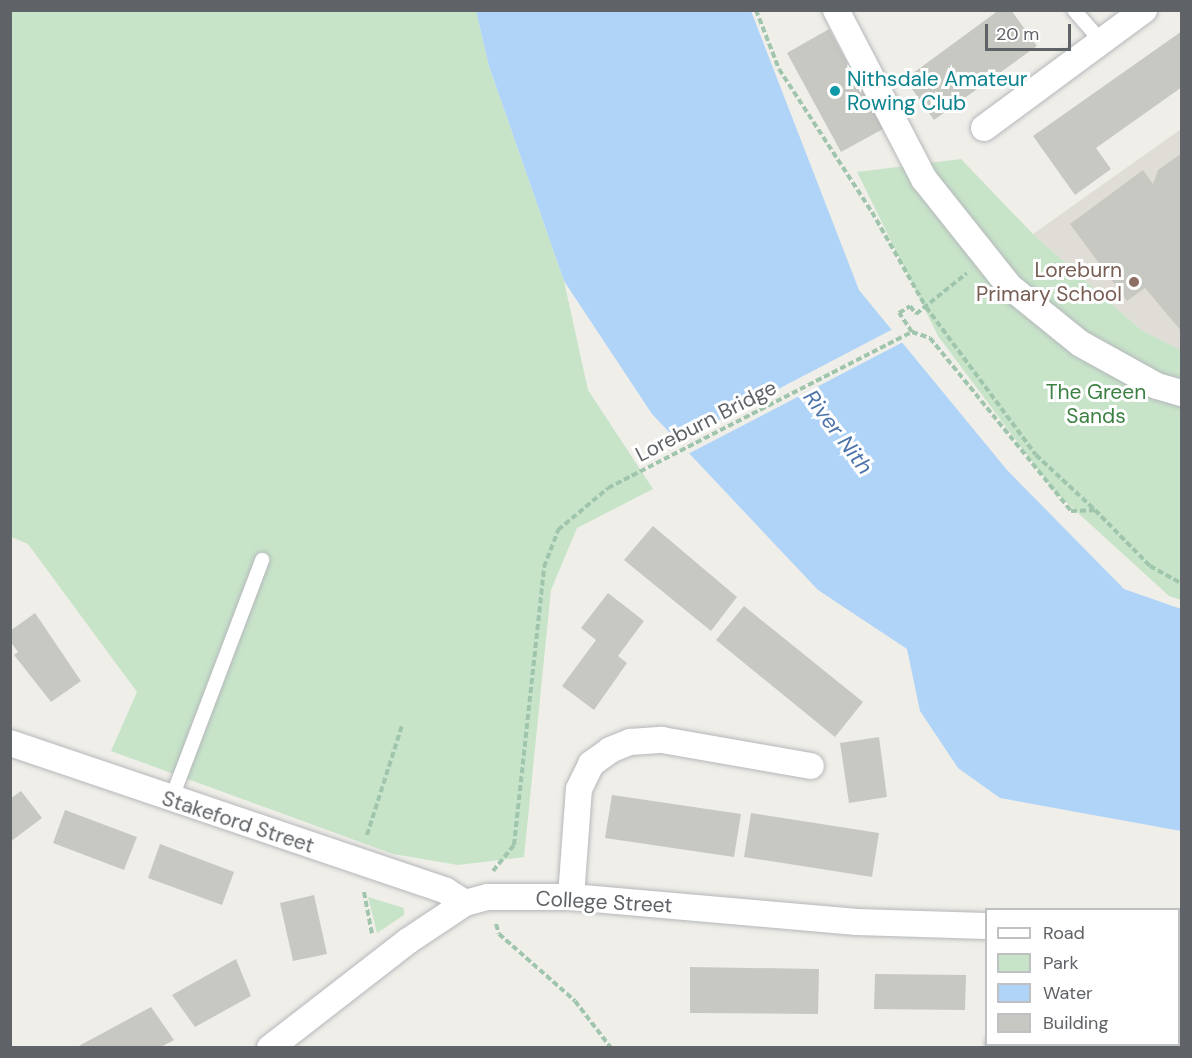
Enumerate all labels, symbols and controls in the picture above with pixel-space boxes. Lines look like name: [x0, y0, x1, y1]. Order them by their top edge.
scale bar: [988, 12, 1074, 50]
text: 20 m: [996, 22, 1039, 46]
place label: Nithsdale Amateur Rowing Club: [847, 66, 1028, 116]
marker: Nithsdale Amateur Rowing Club: [828, 84, 842, 98]
place label: Loreburn Primary School: [976, 257, 1122, 307]
marker: Loreburn Primary School: [1127, 275, 1141, 289]
street label: Loreburn Bridge: [631, 375, 781, 467]
park label: The Green Sands: [1046, 379, 1146, 429]
water label: River Nith: [798, 385, 878, 479]
street label: Stakeford Street: [159, 786, 317, 858]
street label: College Street: [535, 886, 673, 918]
legend: [985, 908, 1180, 1046]
text: Road: [1043, 921, 1085, 945]
text: Park: [1043, 951, 1079, 975]
text: Water: [1043, 981, 1093, 1005]
text: Building: [1043, 1011, 1108, 1035]

